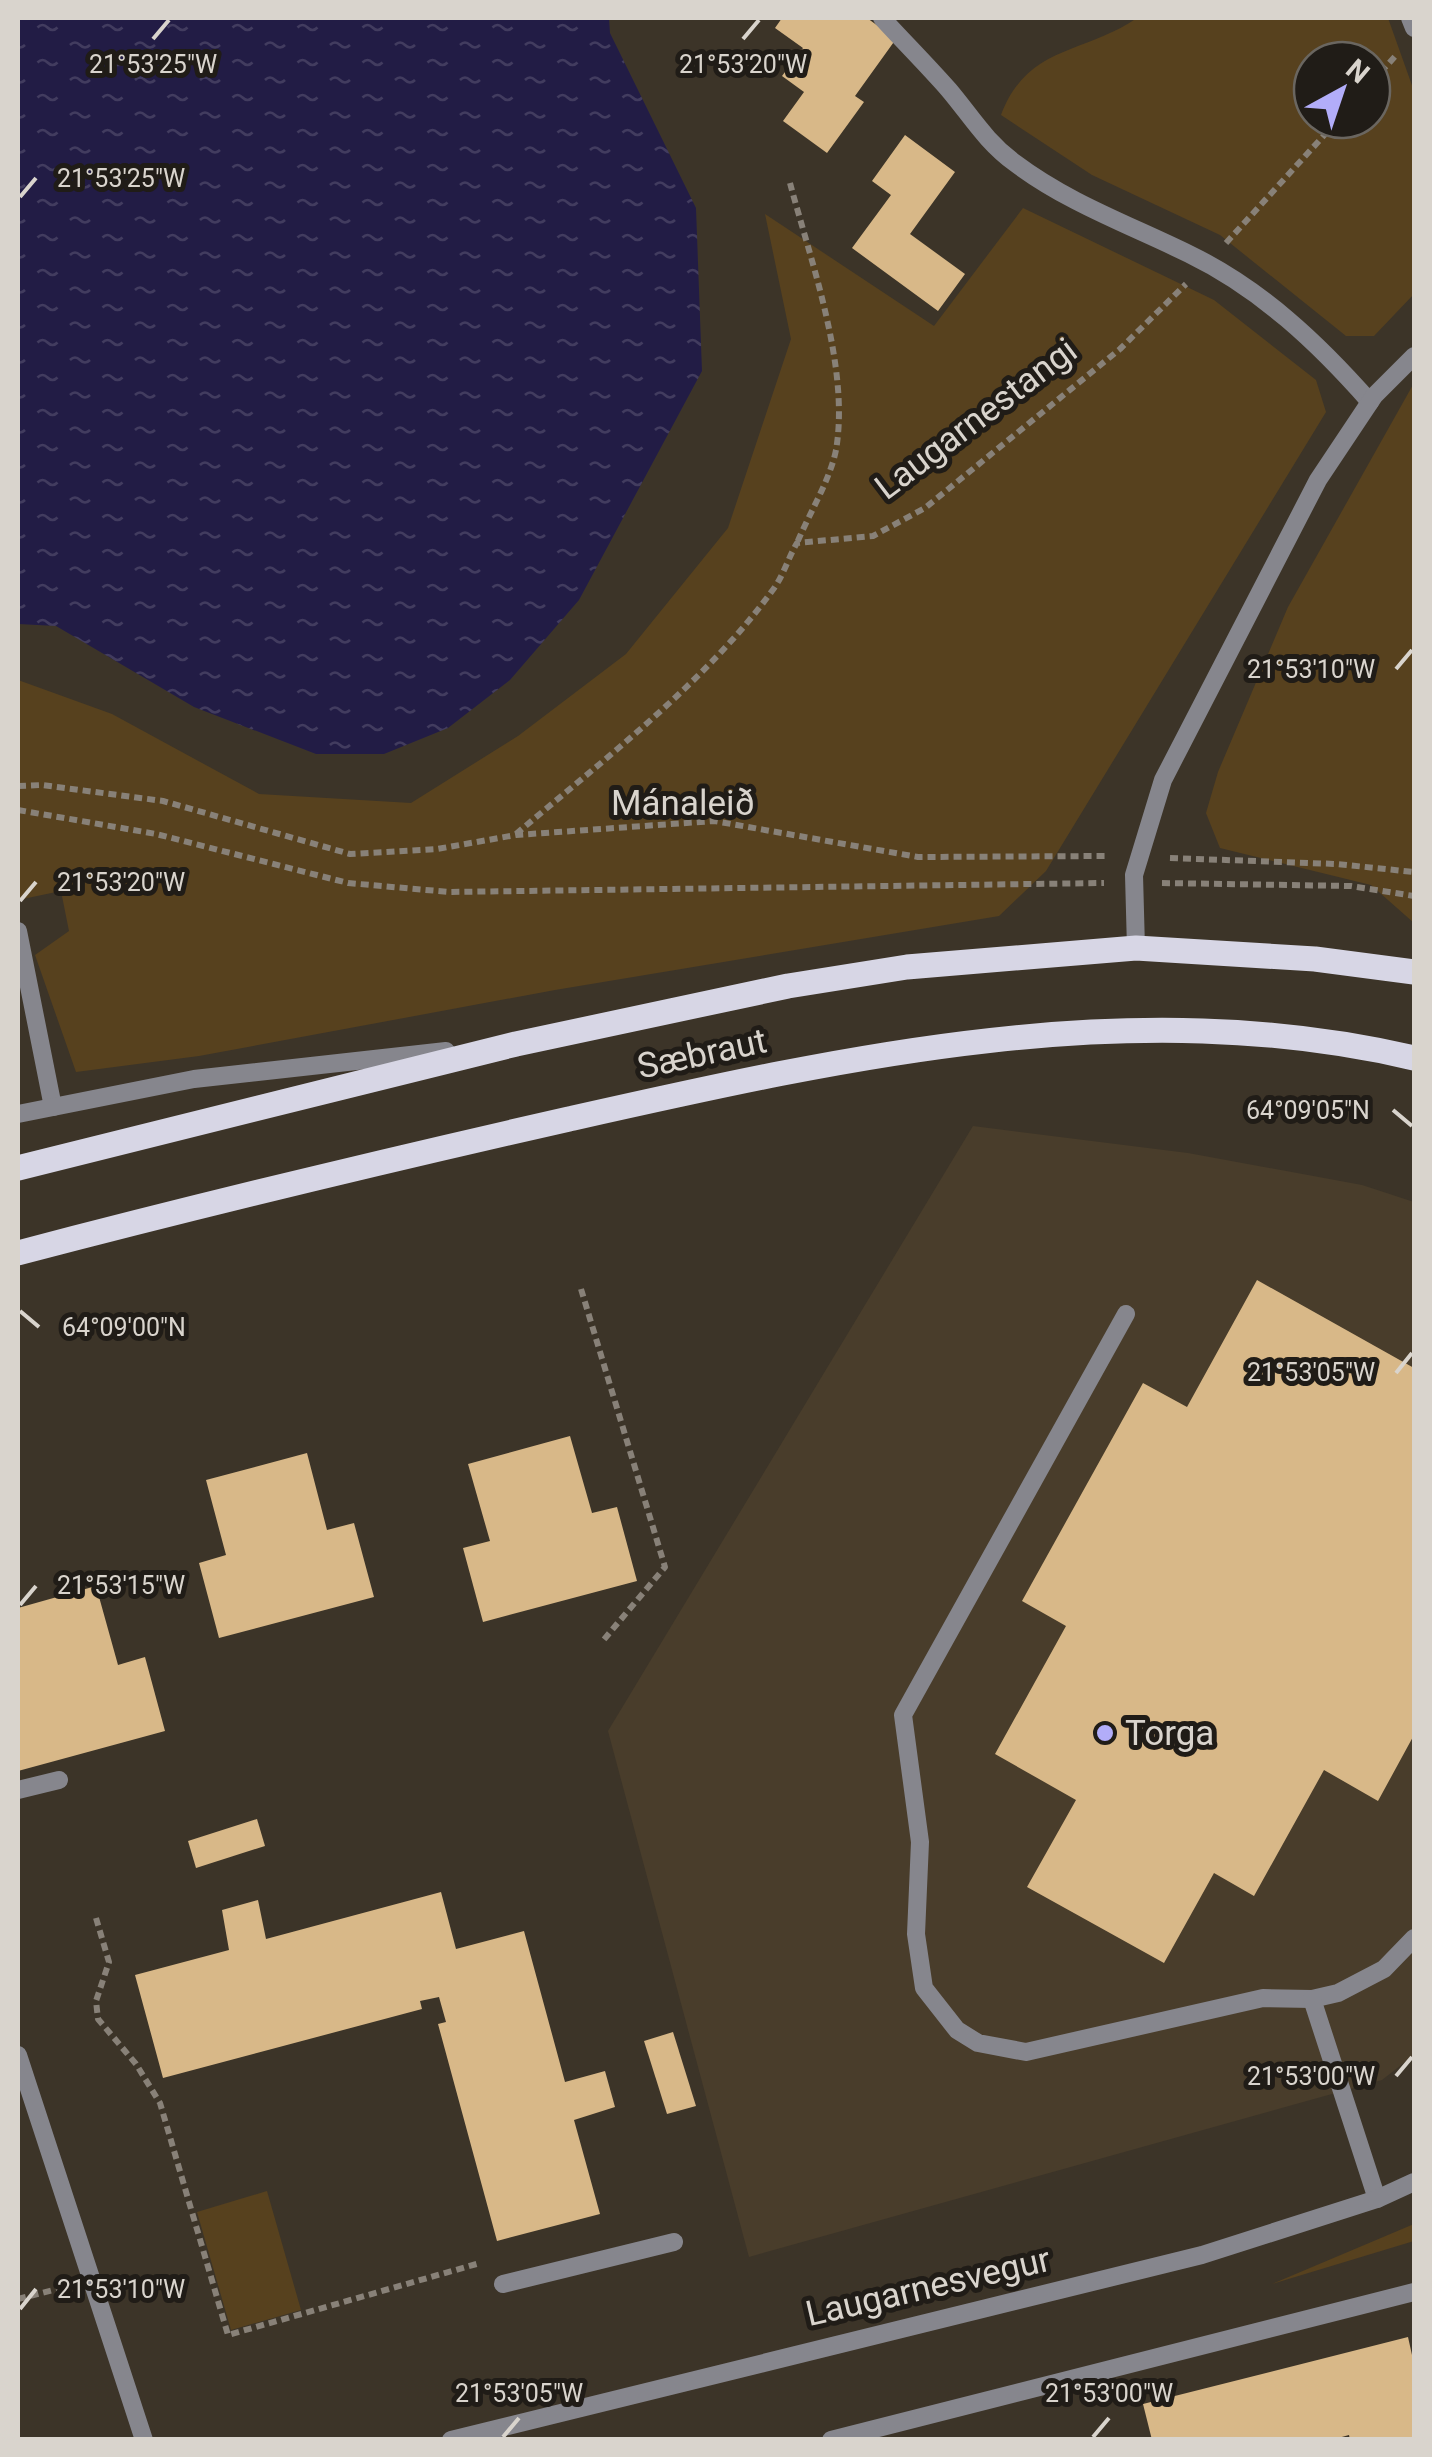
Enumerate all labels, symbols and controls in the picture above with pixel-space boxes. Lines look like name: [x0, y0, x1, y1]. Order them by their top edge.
north arrow: [1292, 40, 1392, 140]
text: 21°53'25"W: [89, 50, 217, 79]
text: 21°53'20"W: [679, 50, 807, 79]
text: N: [1340, 52, 1376, 90]
text: 21°53'25"W: [57, 164, 185, 193]
street label: Laugarnestangi: [867, 330, 1085, 508]
text: 21°53'10"W: [1247, 655, 1375, 684]
street label: Mánaleið: [611, 783, 755, 824]
text: 21°53'20"W: [57, 868, 185, 897]
street label: Sæbraut: [634, 1020, 770, 1088]
text: 64°09'05"N: [1246, 1096, 1370, 1125]
text: 64°09'00"N: [62, 1313, 186, 1342]
text: 21°53'05"W: [1247, 1358, 1375, 1387]
text: 21°53'15"W: [57, 1571, 185, 1600]
place label: Torga: [1125, 1713, 1214, 1754]
marker: Torga: [1094, 1722, 1116, 1744]
text: 21°53'00"W: [1247, 2062, 1375, 2091]
street label: Laugarnesvegur: [802, 2239, 1054, 2335]
text: 21°53'10"W: [57, 2275, 185, 2304]
text: 21°53'05"W: [455, 2379, 583, 2408]
text: 21°53'00"W: [1045, 2379, 1173, 2408]

